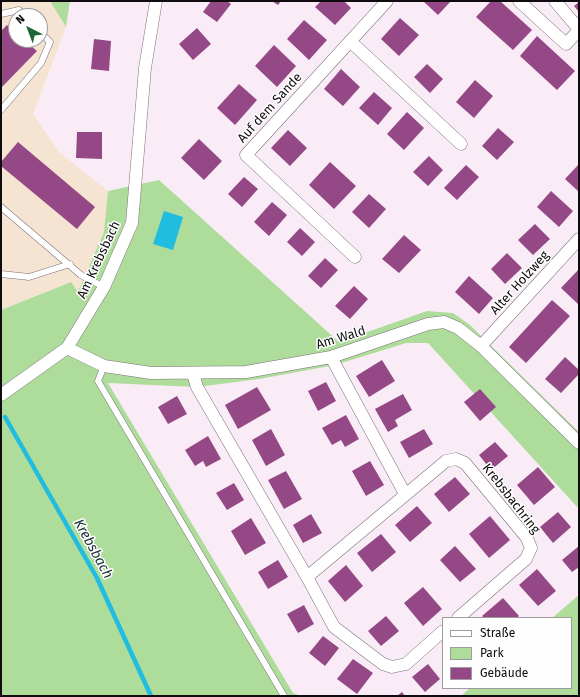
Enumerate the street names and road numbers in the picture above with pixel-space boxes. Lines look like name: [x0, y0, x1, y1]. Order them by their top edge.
street label: Auf dem Sande: [234, 70, 306, 146]
street label: Am Krebsbach: [74, 219, 124, 301]
street label: Alter Holzweg: [487, 248, 553, 318]
street label: Am Wald: [314, 323, 368, 353]
street label: Krebsbachring: [479, 461, 543, 537]

